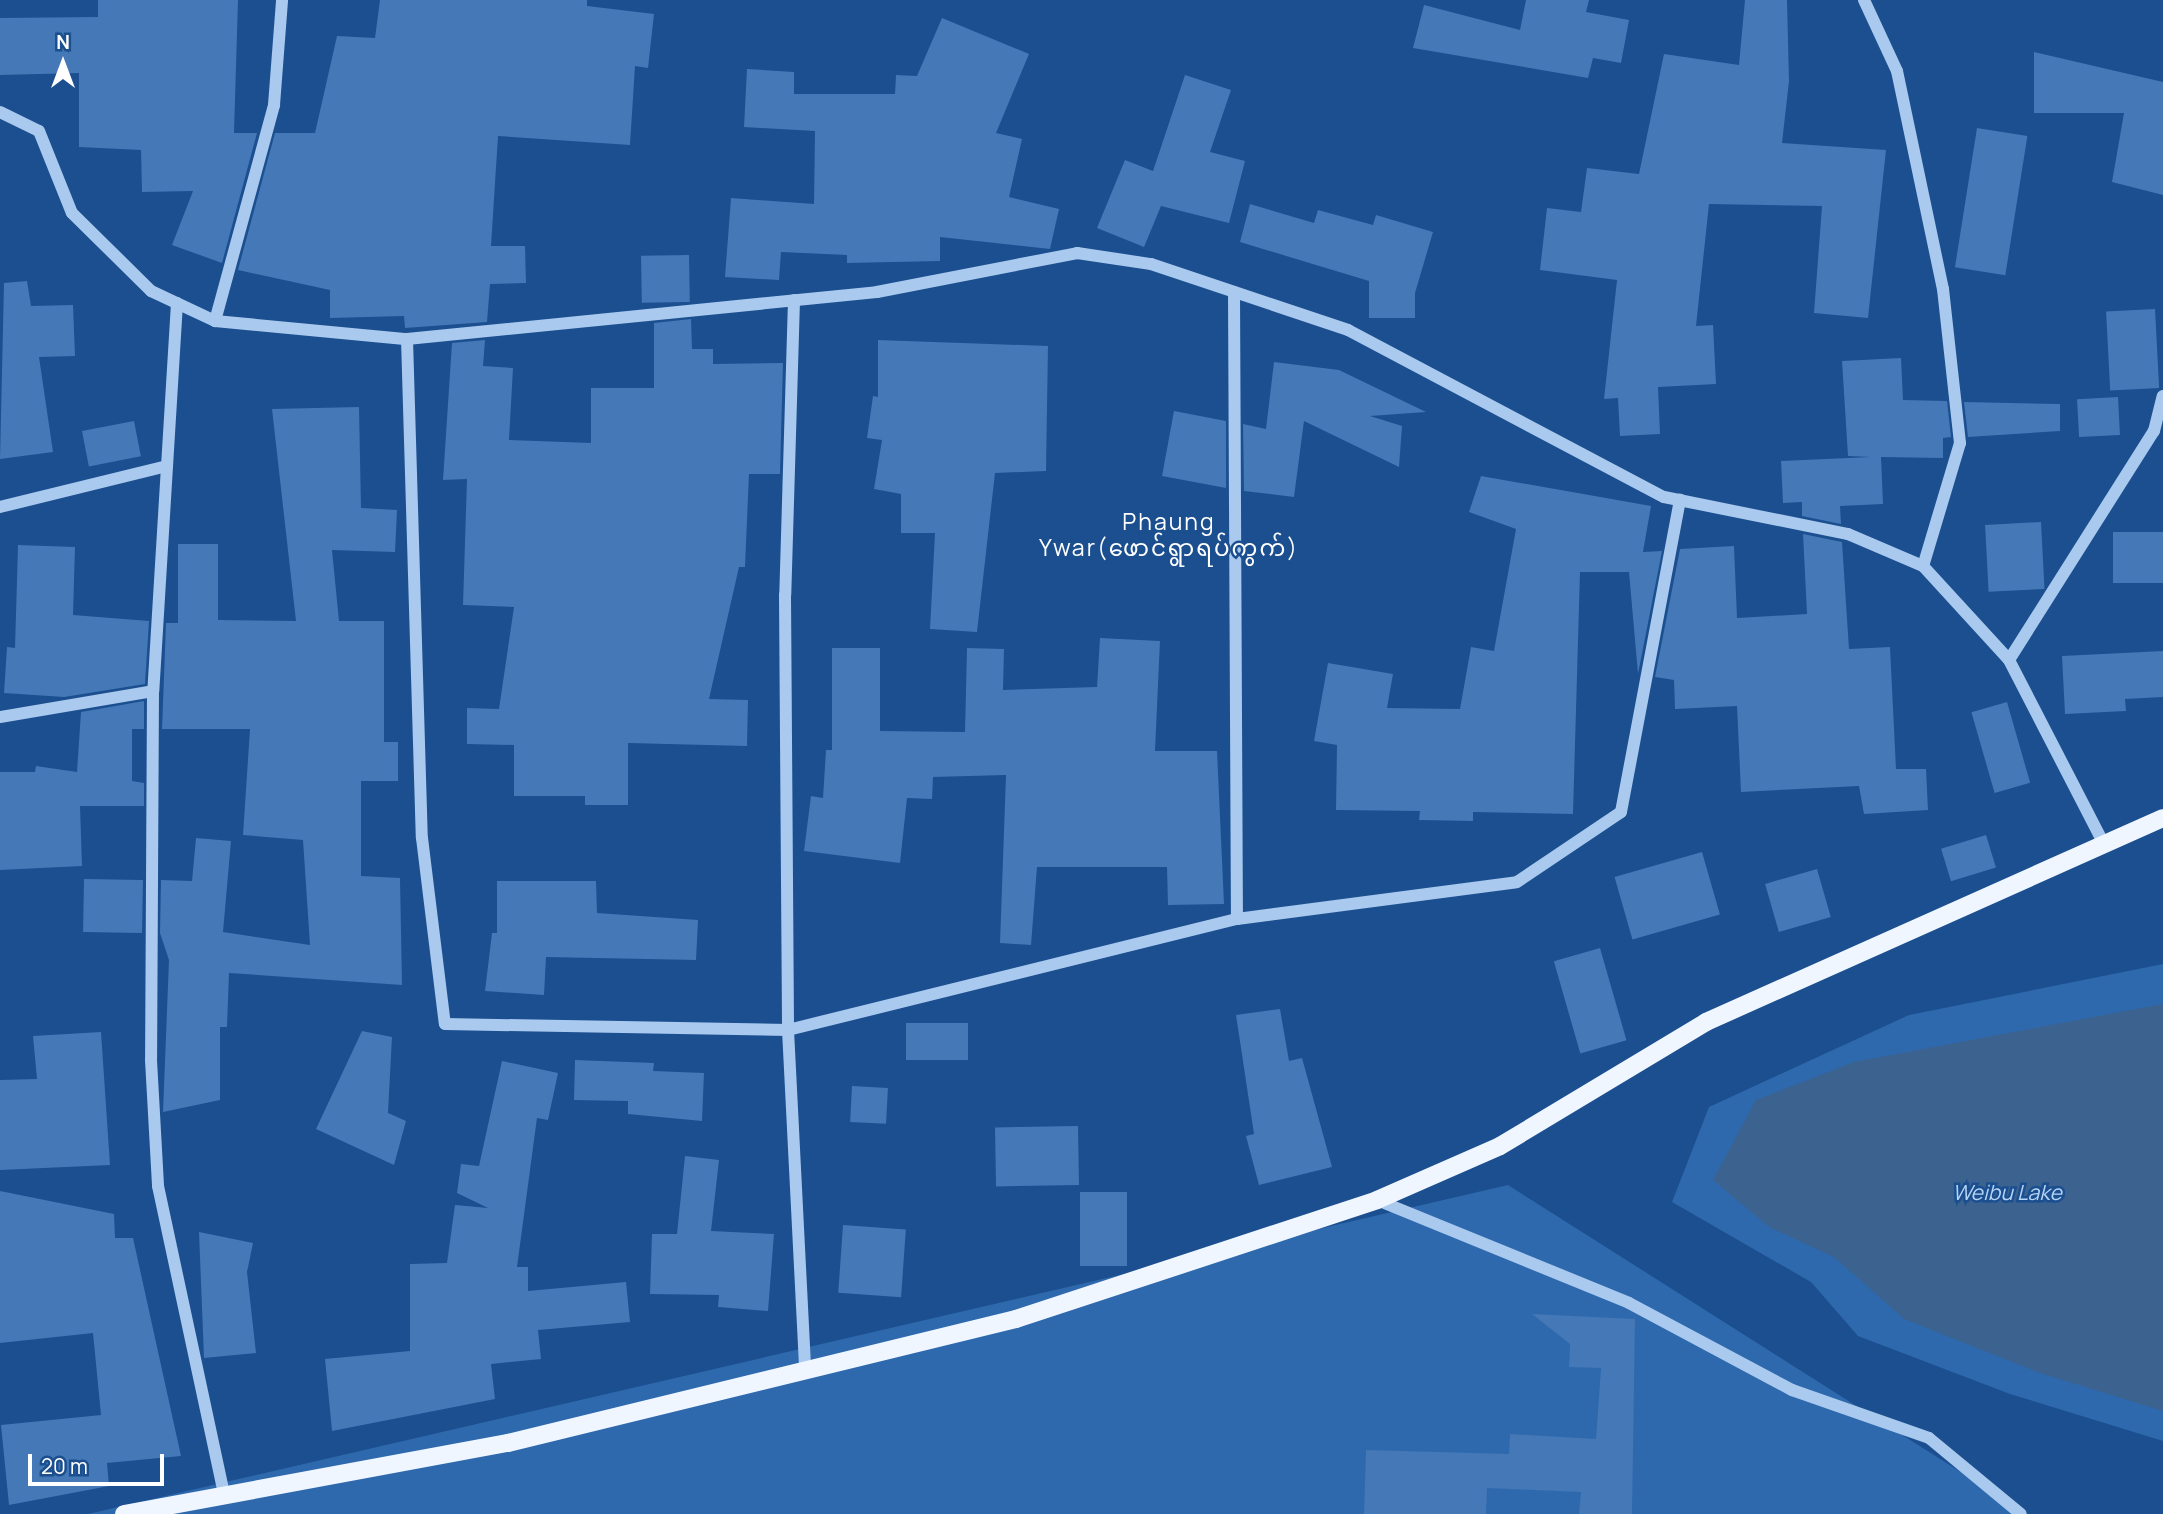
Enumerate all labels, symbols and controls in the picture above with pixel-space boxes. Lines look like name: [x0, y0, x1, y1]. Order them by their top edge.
north arrow: [28, 28, 98, 98]
text: N: [56, 29, 70, 55]
district label: Phaung Ywar(ဖောင်ရွာရပ်ကွက်): [1052, 507, 1286, 561]
water label: Weibu Lake: [1952, 1179, 2062, 1205]
scale bar: [32, 1440, 168, 1484]
text: 20 m: [41, 1452, 88, 1480]

